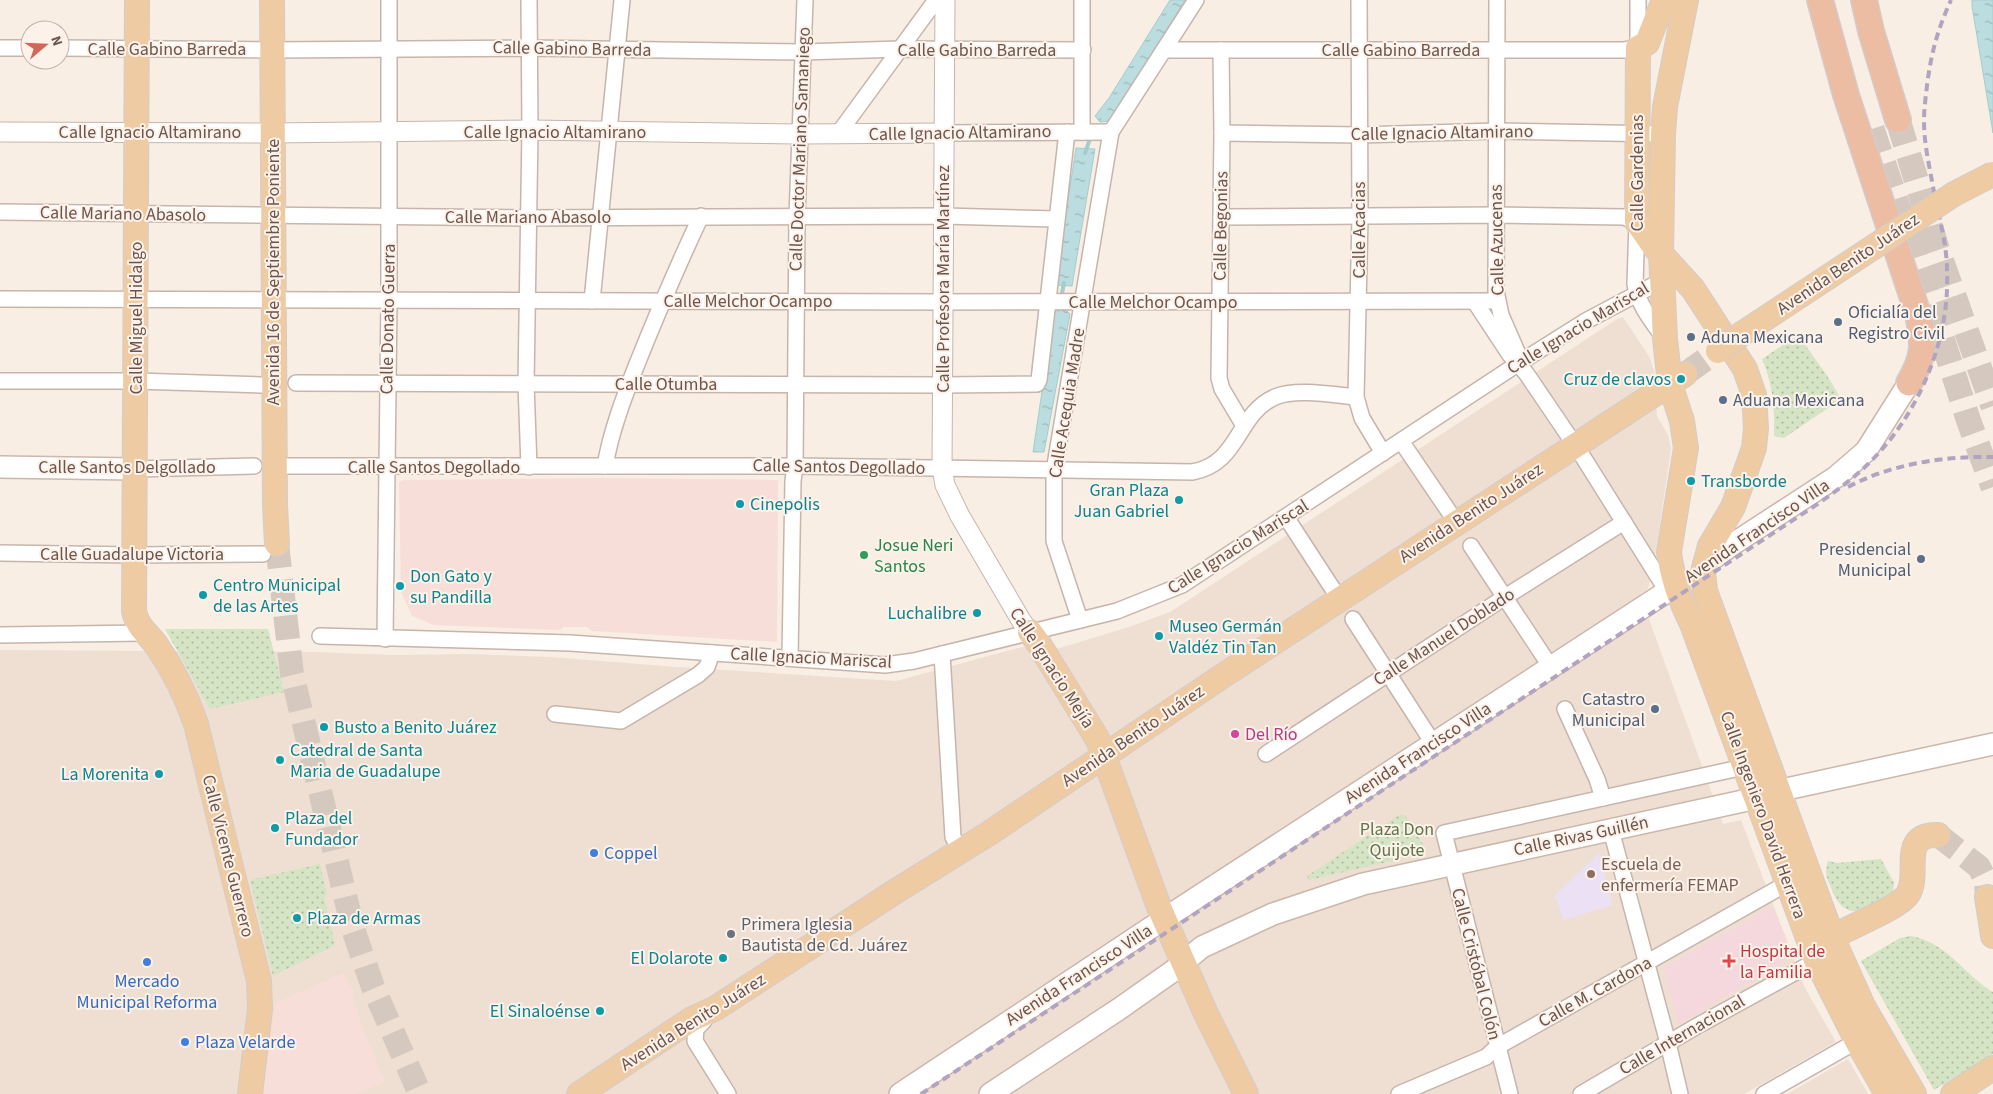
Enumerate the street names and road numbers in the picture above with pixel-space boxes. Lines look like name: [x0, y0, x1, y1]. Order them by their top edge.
street label: Calle Doctor Mariano Samaniego: [783, 26, 817, 272]
street label: Calle Gabino Barreda: [492, 35, 652, 63]
street label: Calle Gabino Barreda: [88, 37, 246, 62]
street label: Calle Gabino Barreda: [898, 38, 1056, 63]
street label: Calle Gabino Barreda: [1322, 38, 1480, 63]
street label: Calle Gardenias: [1625, 114, 1650, 232]
street label: Calle Ignacio Altamirano: [868, 119, 1052, 147]
street label: Calle Ignacio Altamirano: [1350, 119, 1534, 147]
street label: Calle Ignacio Altamirano: [59, 120, 241, 145]
street label: Calle Ignacio Altamirano: [464, 120, 646, 145]
street label: Avenida 16 de Septiembre Poniente: [261, 139, 286, 405]
street label: Calle Profesora María Martínez: [931, 165, 956, 393]
street label: Calle Begonias: [1208, 171, 1234, 281]
street label: Calle Acacias: [1347, 181, 1372, 279]
street label: Calle Azucenas: [1484, 184, 1510, 296]
street label: Calle Mariano Abasolo: [40, 200, 206, 228]
street label: Calle Mariano Abasolo: [445, 205, 611, 230]
street label: Avenida Benito Juárez: [1772, 207, 1924, 321]
street label: Calle Miguel Hidalgo: [124, 242, 149, 394]
street label: Calle Donato Guerra: [374, 243, 402, 395]
street label: Calle Ignacio Mariscal: [1502, 276, 1654, 380]
street label: Calle Melchor Ocampo: [664, 289, 832, 314]
street label: Calle Melchor Ocampo: [1069, 290, 1237, 315]
street label: Calle Acequia Madre: [1043, 326, 1091, 480]
street label: Calle Otumba: [615, 372, 717, 397]
street label: Calle Santos Degollado: [752, 453, 926, 481]
street label: Calle Santos Delgollado: [38, 455, 216, 480]
street label: Calle Santos Degollado: [348, 455, 520, 480]
street label: Avenida Benito Juárez: [1394, 457, 1548, 569]
street label: Avenida Francisco Villa: [1679, 473, 1835, 589]
street label: Calle Ignacio Mariscal: [1163, 494, 1313, 600]
street label: Calle Guadalupe Victoria: [40, 542, 224, 567]
street label: Calle Manuel Doblado: [1368, 582, 1520, 692]
street label: Calle Ignacio Mejía: [1003, 603, 1101, 733]
street label: Calle Ignacio Mariscal: [730, 641, 892, 675]
street label: Avenida Benito Juárez: [1057, 679, 1209, 793]
street label: Avenida Francisco Villa: [1340, 696, 1496, 810]
street label: Calle Ingeniero David Herrera: [1714, 708, 1812, 922]
street label: Calle Vicente Guerrero: [196, 772, 260, 940]
street label: Calle Rivas Guillén: [1511, 810, 1651, 862]
street label: Calle Cristóbal Colón: [1445, 885, 1507, 1043]
street label: Avenida Francisco Villa: [1001, 918, 1157, 1032]
street label: Calle M. Cardona: [1534, 950, 1656, 1034]
street label: Avenida Benito Juárez: [616, 967, 771, 1077]
street label: Calle Internacional: [1614, 989, 1750, 1081]

